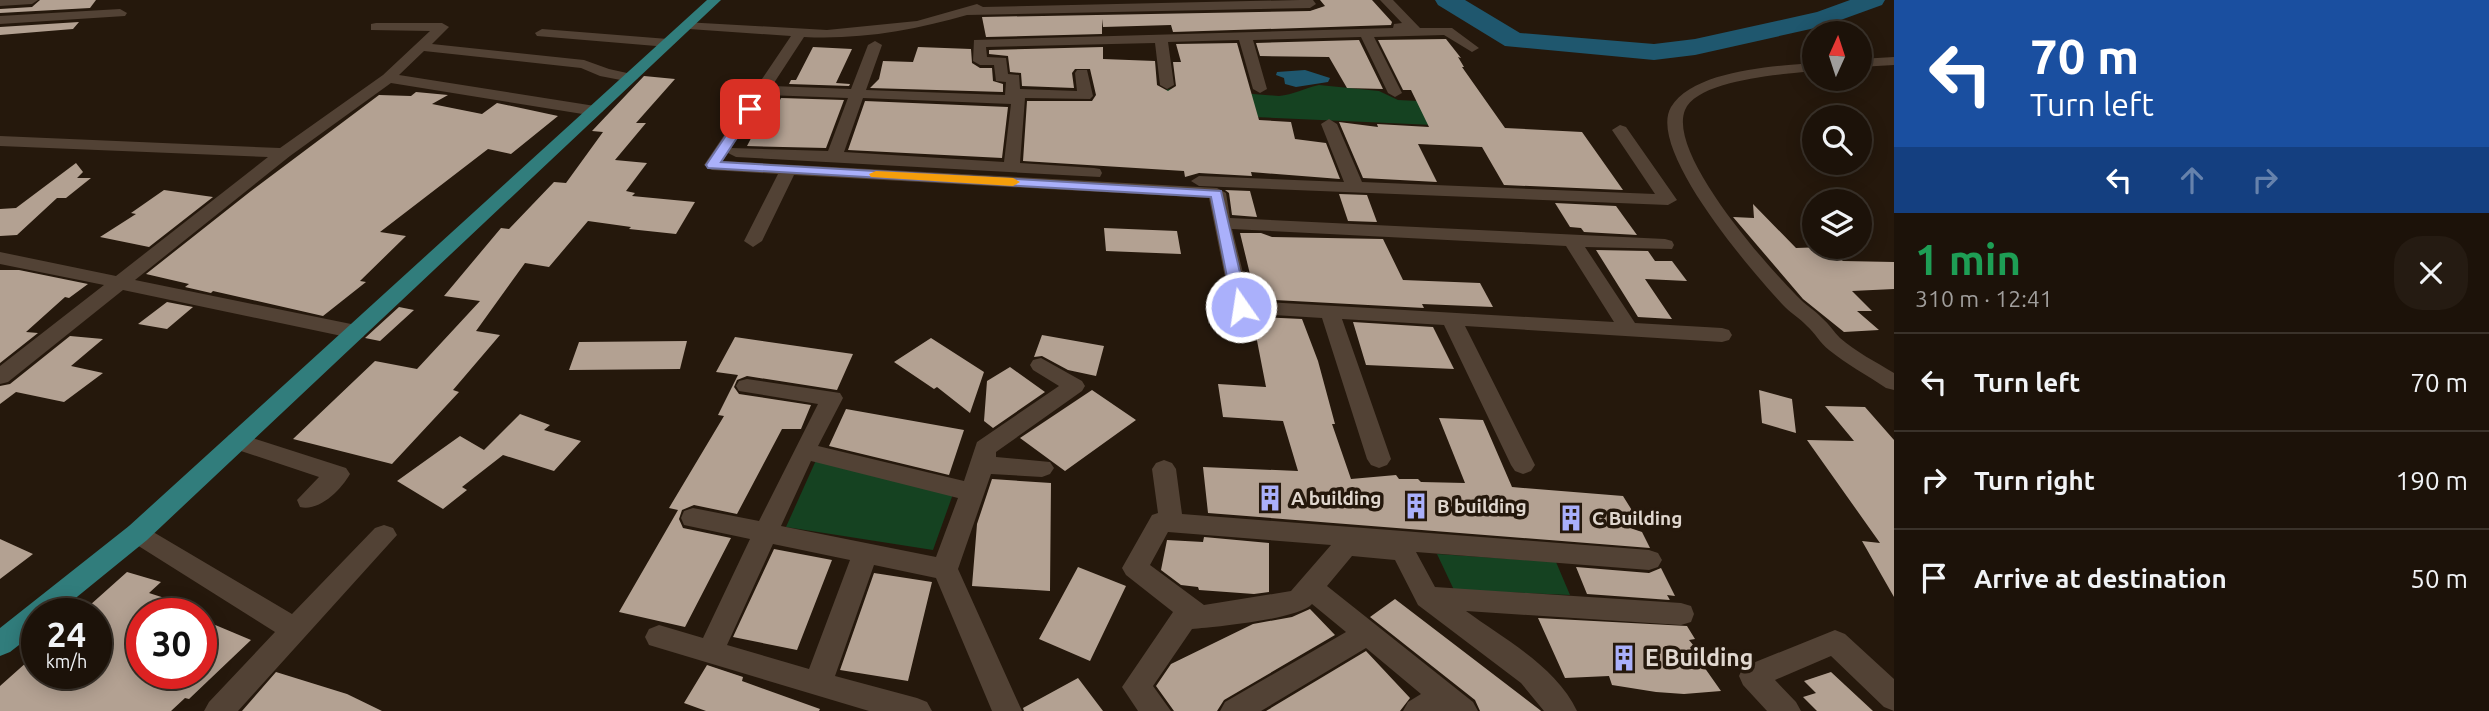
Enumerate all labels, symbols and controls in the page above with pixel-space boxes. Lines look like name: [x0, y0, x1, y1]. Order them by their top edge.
north arrow: [1802, 21, 1872, 91]
map controls: [1802, 21, 1872, 259]
icon: left: [1915, 28, 2006, 119]
text: 70 m: [2030, 28, 2139, 83]
pin: [720, 79, 780, 139]
text: Turn left: [2030, 86, 2154, 122]
icon: arrive: [731, 90, 769, 128]
button: search: [1802, 105, 1872, 175]
icon: left: [2100, 161, 2138, 199]
icon: ahead: [2173, 161, 2211, 199]
icon: right: [2246, 161, 2284, 199]
button: layers: [1802, 189, 1872, 259]
text: 1 min: [1915, 236, 2021, 283]
button: close: [2394, 236, 2468, 310]
position arrow: [1204, 270, 1278, 344]
text: 310 m · 12:41: [1915, 286, 2053, 311]
icon: left: [1915, 363, 1953, 401]
text: Turn left: [1974, 368, 2080, 397]
text: 70 m: [2410, 368, 2468, 397]
icon: right: [1915, 461, 1953, 499]
text: Turn right: [1974, 466, 2095, 495]
text: 190 m: [2396, 466, 2468, 495]
building icon: A building: [1255, 483, 1285, 513]
place label: A building: [1291, 487, 1381, 509]
building icon: B building: [1401, 491, 1431, 521]
place label: B building: [1437, 495, 1527, 517]
building icon: C Building: [1556, 503, 1586, 533]
place label: C Building: [1592, 507, 1682, 529]
icon: arrive: [1915, 559, 1953, 597]
text: Arrive at destination: [1974, 564, 2227, 593]
text: 50 m: [2410, 564, 2468, 593]
speed limit sign: 30: [126, 598, 217, 689]
text: 24: [47, 614, 86, 654]
building icon: E Building: [1609, 643, 1639, 673]
place label: E Building: [1645, 645, 1753, 670]
text: km/h: [46, 651, 87, 671]

